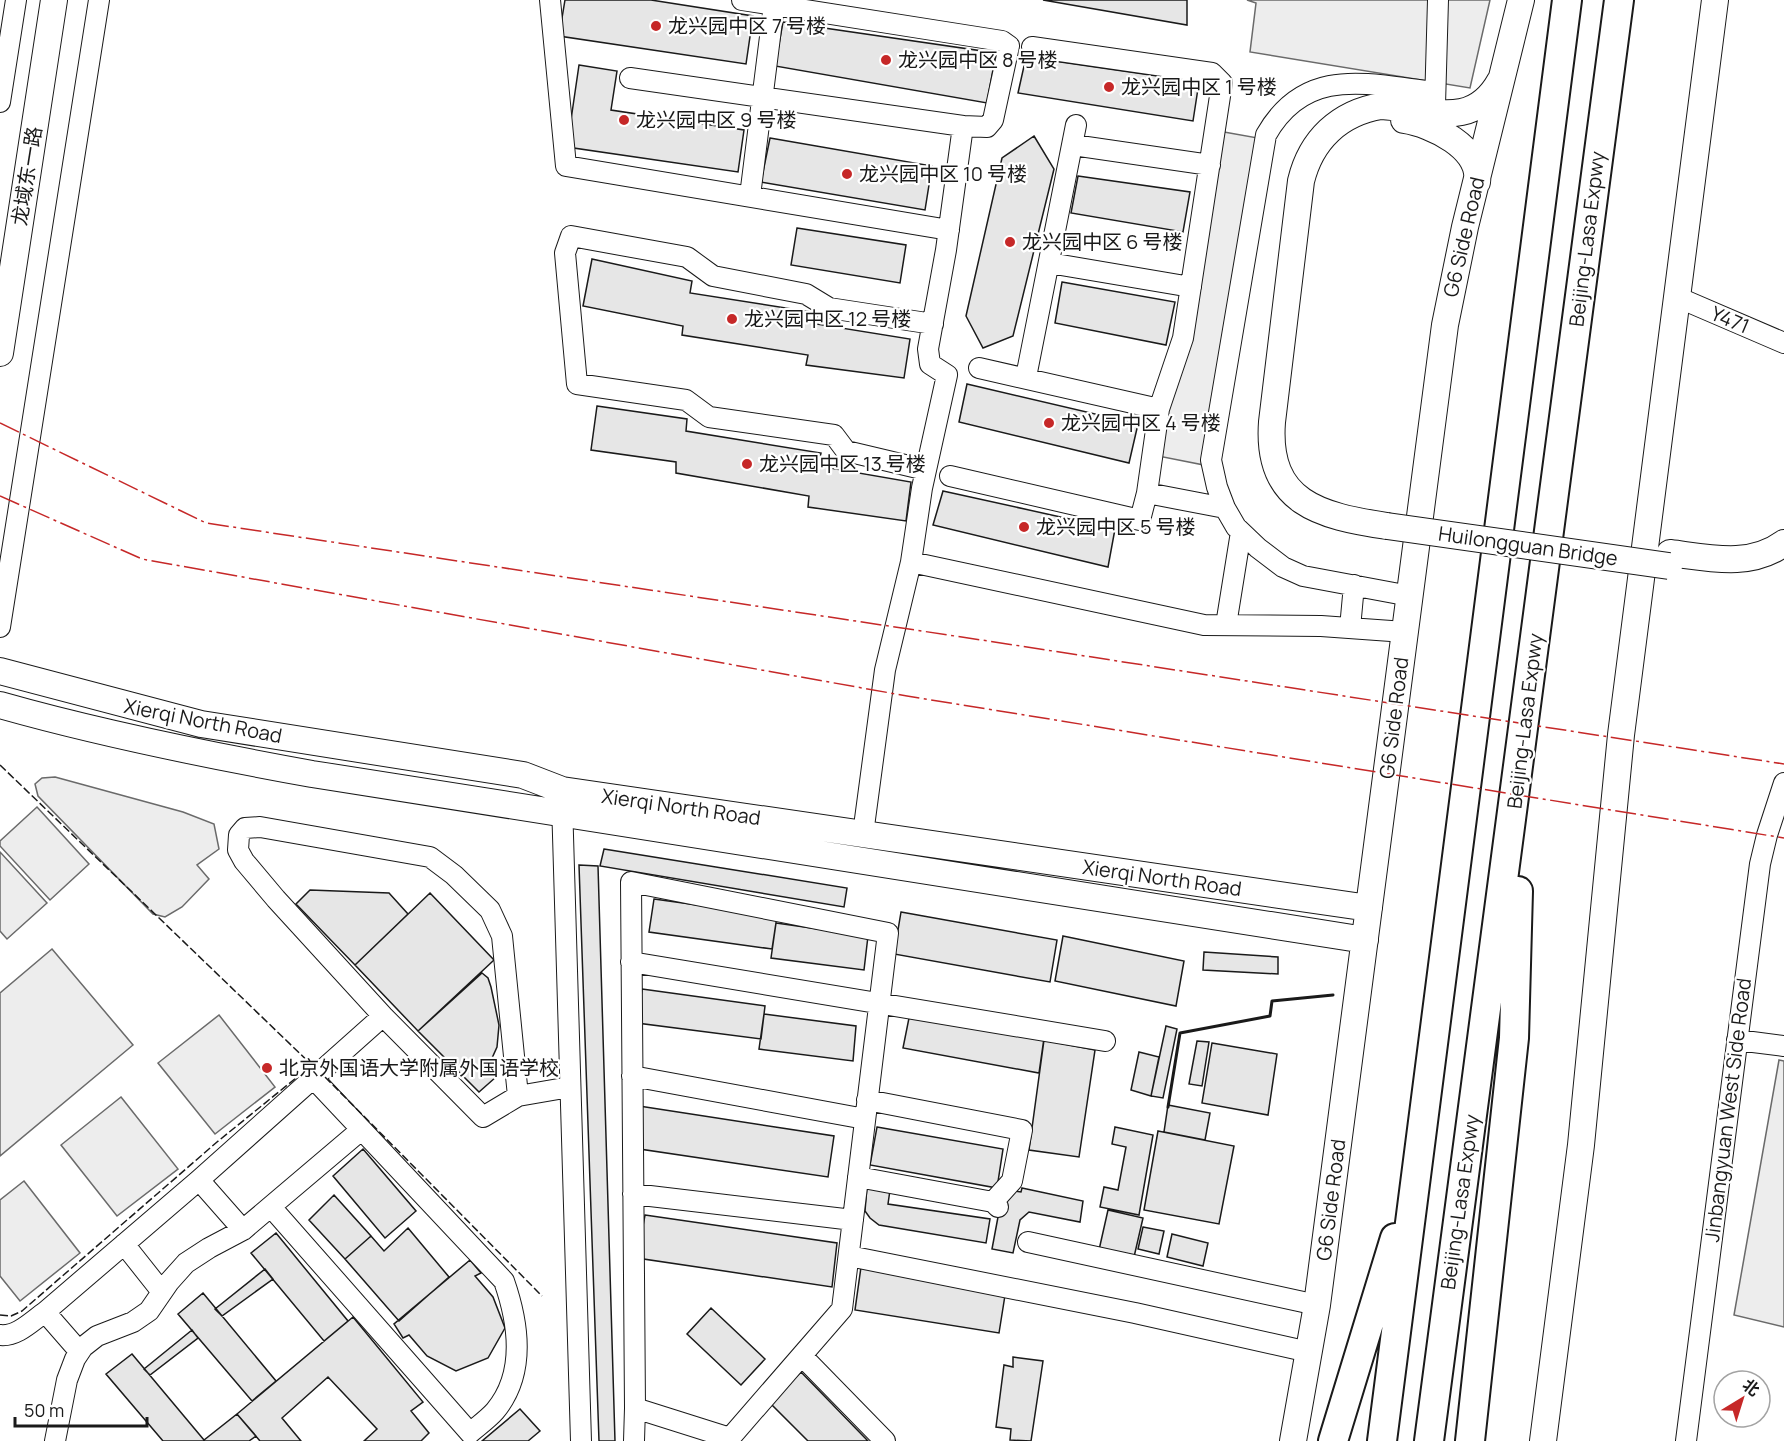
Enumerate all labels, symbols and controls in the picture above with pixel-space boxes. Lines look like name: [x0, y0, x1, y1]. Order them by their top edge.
place label: 龙兴园中区 7 号楼: [668, 12, 826, 39]
marker: 龙兴园中区 7 号楼: [649, 19, 663, 33]
place label: 龙兴园中区 8 号楼: [898, 46, 1058, 73]
marker: 龙兴园中区 8 号楼: [879, 53, 893, 67]
place label: 龙兴园中区 1 号楼: [1121, 73, 1277, 100]
marker: 龙兴园中区 1 号楼: [1102, 80, 1116, 94]
place label: 龙兴园中区 9 号楼: [636, 106, 796, 133]
marker: 龙兴园中区 9 号楼: [617, 113, 631, 127]
street label: 龙域东一路: [5, 124, 48, 227]
street label: Beijing-Lasa Expwy: [1562, 149, 1611, 328]
place label: 龙兴园中区 10 号楼: [859, 160, 1027, 187]
marker: 龙兴园中区 10 号楼: [840, 167, 854, 181]
street label: G6 Side Road: [1437, 174, 1490, 300]
place label: 龙兴园中区 6 号楼: [1022, 228, 1182, 255]
marker: 龙兴园中区 6 号楼: [1003, 235, 1017, 249]
street label: Y471: [1707, 299, 1754, 340]
place label: 龙兴园中区 12 号楼: [744, 305, 911, 332]
marker: 龙兴园中区 12 号楼: [725, 312, 739, 326]
place label: 龙兴园中区 4 号楼: [1061, 409, 1221, 436]
marker: 龙兴园中区 4 号楼: [1042, 416, 1056, 430]
place label: 龙兴园中区 13 号楼: [759, 450, 926, 477]
marker: 龙兴园中区 13 号楼: [740, 457, 754, 471]
place label: 龙兴园中区 5 号楼: [1036, 513, 1196, 540]
marker: 龙兴园中区 5 号楼: [1017, 520, 1031, 534]
street label: Huilongguan Bridge: [1437, 520, 1619, 571]
street label: Beijing-Lasa Expwy: [1500, 631, 1549, 810]
street label: G6 Side Road: [1373, 656, 1414, 780]
street label: Xierqi North Road: [122, 692, 284, 749]
street label: Xierqi North Road: [600, 782, 762, 831]
street label: Xierqi North Road: [1081, 853, 1243, 902]
street label: Jinbangyuan West Side Road: [1698, 977, 1757, 1243]
place label: 北京外国语大学附属外国语学校: [279, 1054, 559, 1081]
marker: 北京外国语大学附属外国语学校: [260, 1061, 274, 1075]
street label: Beijing-Lasa Expwy: [1434, 1112, 1485, 1291]
street label: G6 Side Road: [1310, 1138, 1351, 1262]
north arrow: [1712, 1369, 1772, 1429]
text: 北: [1738, 1374, 1764, 1401]
scale bar: [15, 1390, 147, 1428]
text: 50 m: [24, 1398, 64, 1422]

